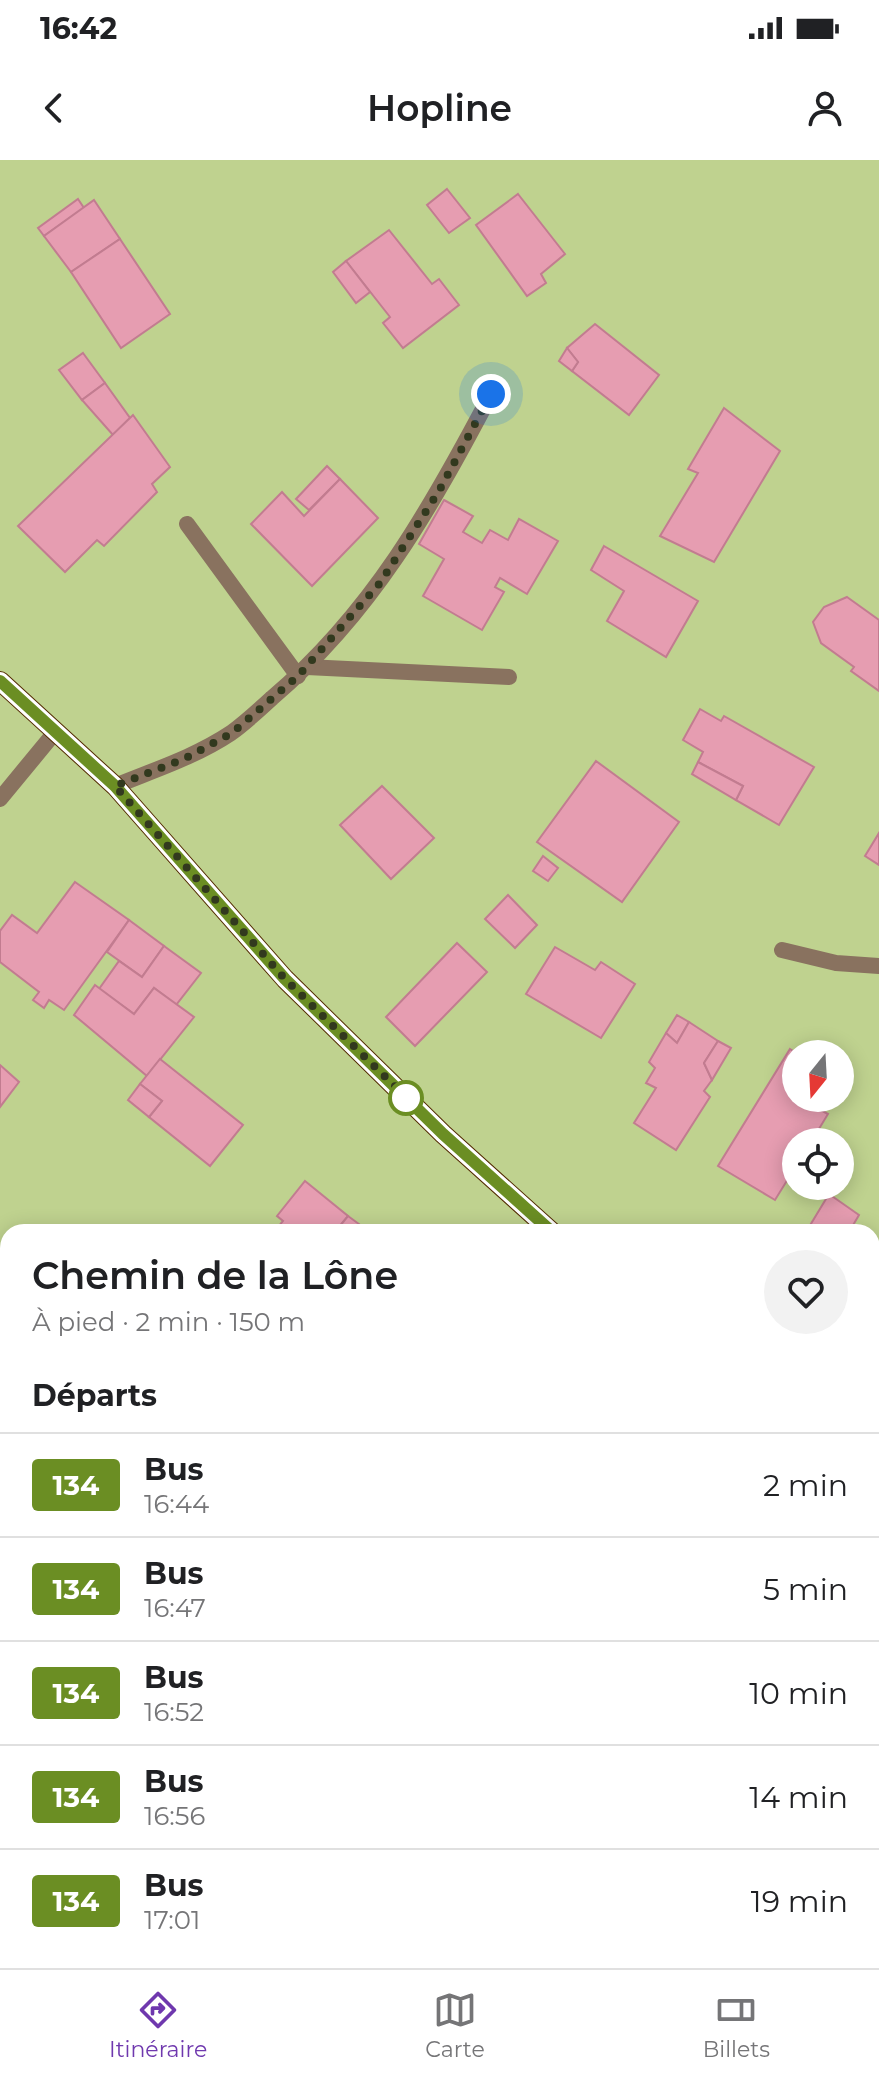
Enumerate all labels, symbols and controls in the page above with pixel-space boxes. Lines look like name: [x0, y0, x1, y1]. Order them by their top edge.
text: 16:42: [40, 10, 117, 47]
icon: back: [32, 86, 76, 130]
text: Hopline: [367, 86, 512, 130]
icon: person: [803, 86, 847, 130]
your location: [471, 374, 511, 414]
north arrow: [782, 1040, 854, 1112]
map controls: [782, 1040, 854, 1200]
unlabelled marker: [389, 1081, 423, 1115]
button: locate: [782, 1128, 854, 1200]
button: heart: [764, 1250, 848, 1334]
text: Chemin de la Lône: [32, 1252, 398, 1299]
text: À pied · 2 min · 150 m: [32, 1306, 305, 1338]
text: Départs: [32, 1377, 157, 1414]
text: Bus: [144, 1451, 204, 1488]
text: 2 min: [763, 1467, 848, 1504]
text: 134: [53, 1468, 99, 1502]
text: 16:44: [144, 1488, 209, 1520]
text: Bus: [144, 1555, 204, 1592]
text: 5 min: [763, 1571, 848, 1608]
text: 134: [53, 1572, 99, 1606]
text: 16:47: [144, 1592, 206, 1624]
text: Bus: [144, 1659, 204, 1696]
text: 10 min: [749, 1675, 848, 1712]
text: 134: [53, 1676, 99, 1710]
text: 16:52: [144, 1696, 204, 1728]
text: Bus: [144, 1763, 204, 1800]
text: 14 min: [749, 1779, 848, 1816]
text: 134: [53, 1780, 99, 1814]
text: 16:56: [144, 1800, 205, 1832]
text: Bus: [144, 1867, 204, 1904]
text: 19 min: [751, 1883, 848, 1920]
text: 134: [53, 1884, 99, 1918]
text: 17:01: [144, 1904, 200, 1936]
tab: Itinéraire: [109, 1988, 207, 2063]
tab: Carte: [425, 1988, 485, 2063]
tab: Billets: [703, 1988, 770, 2063]

